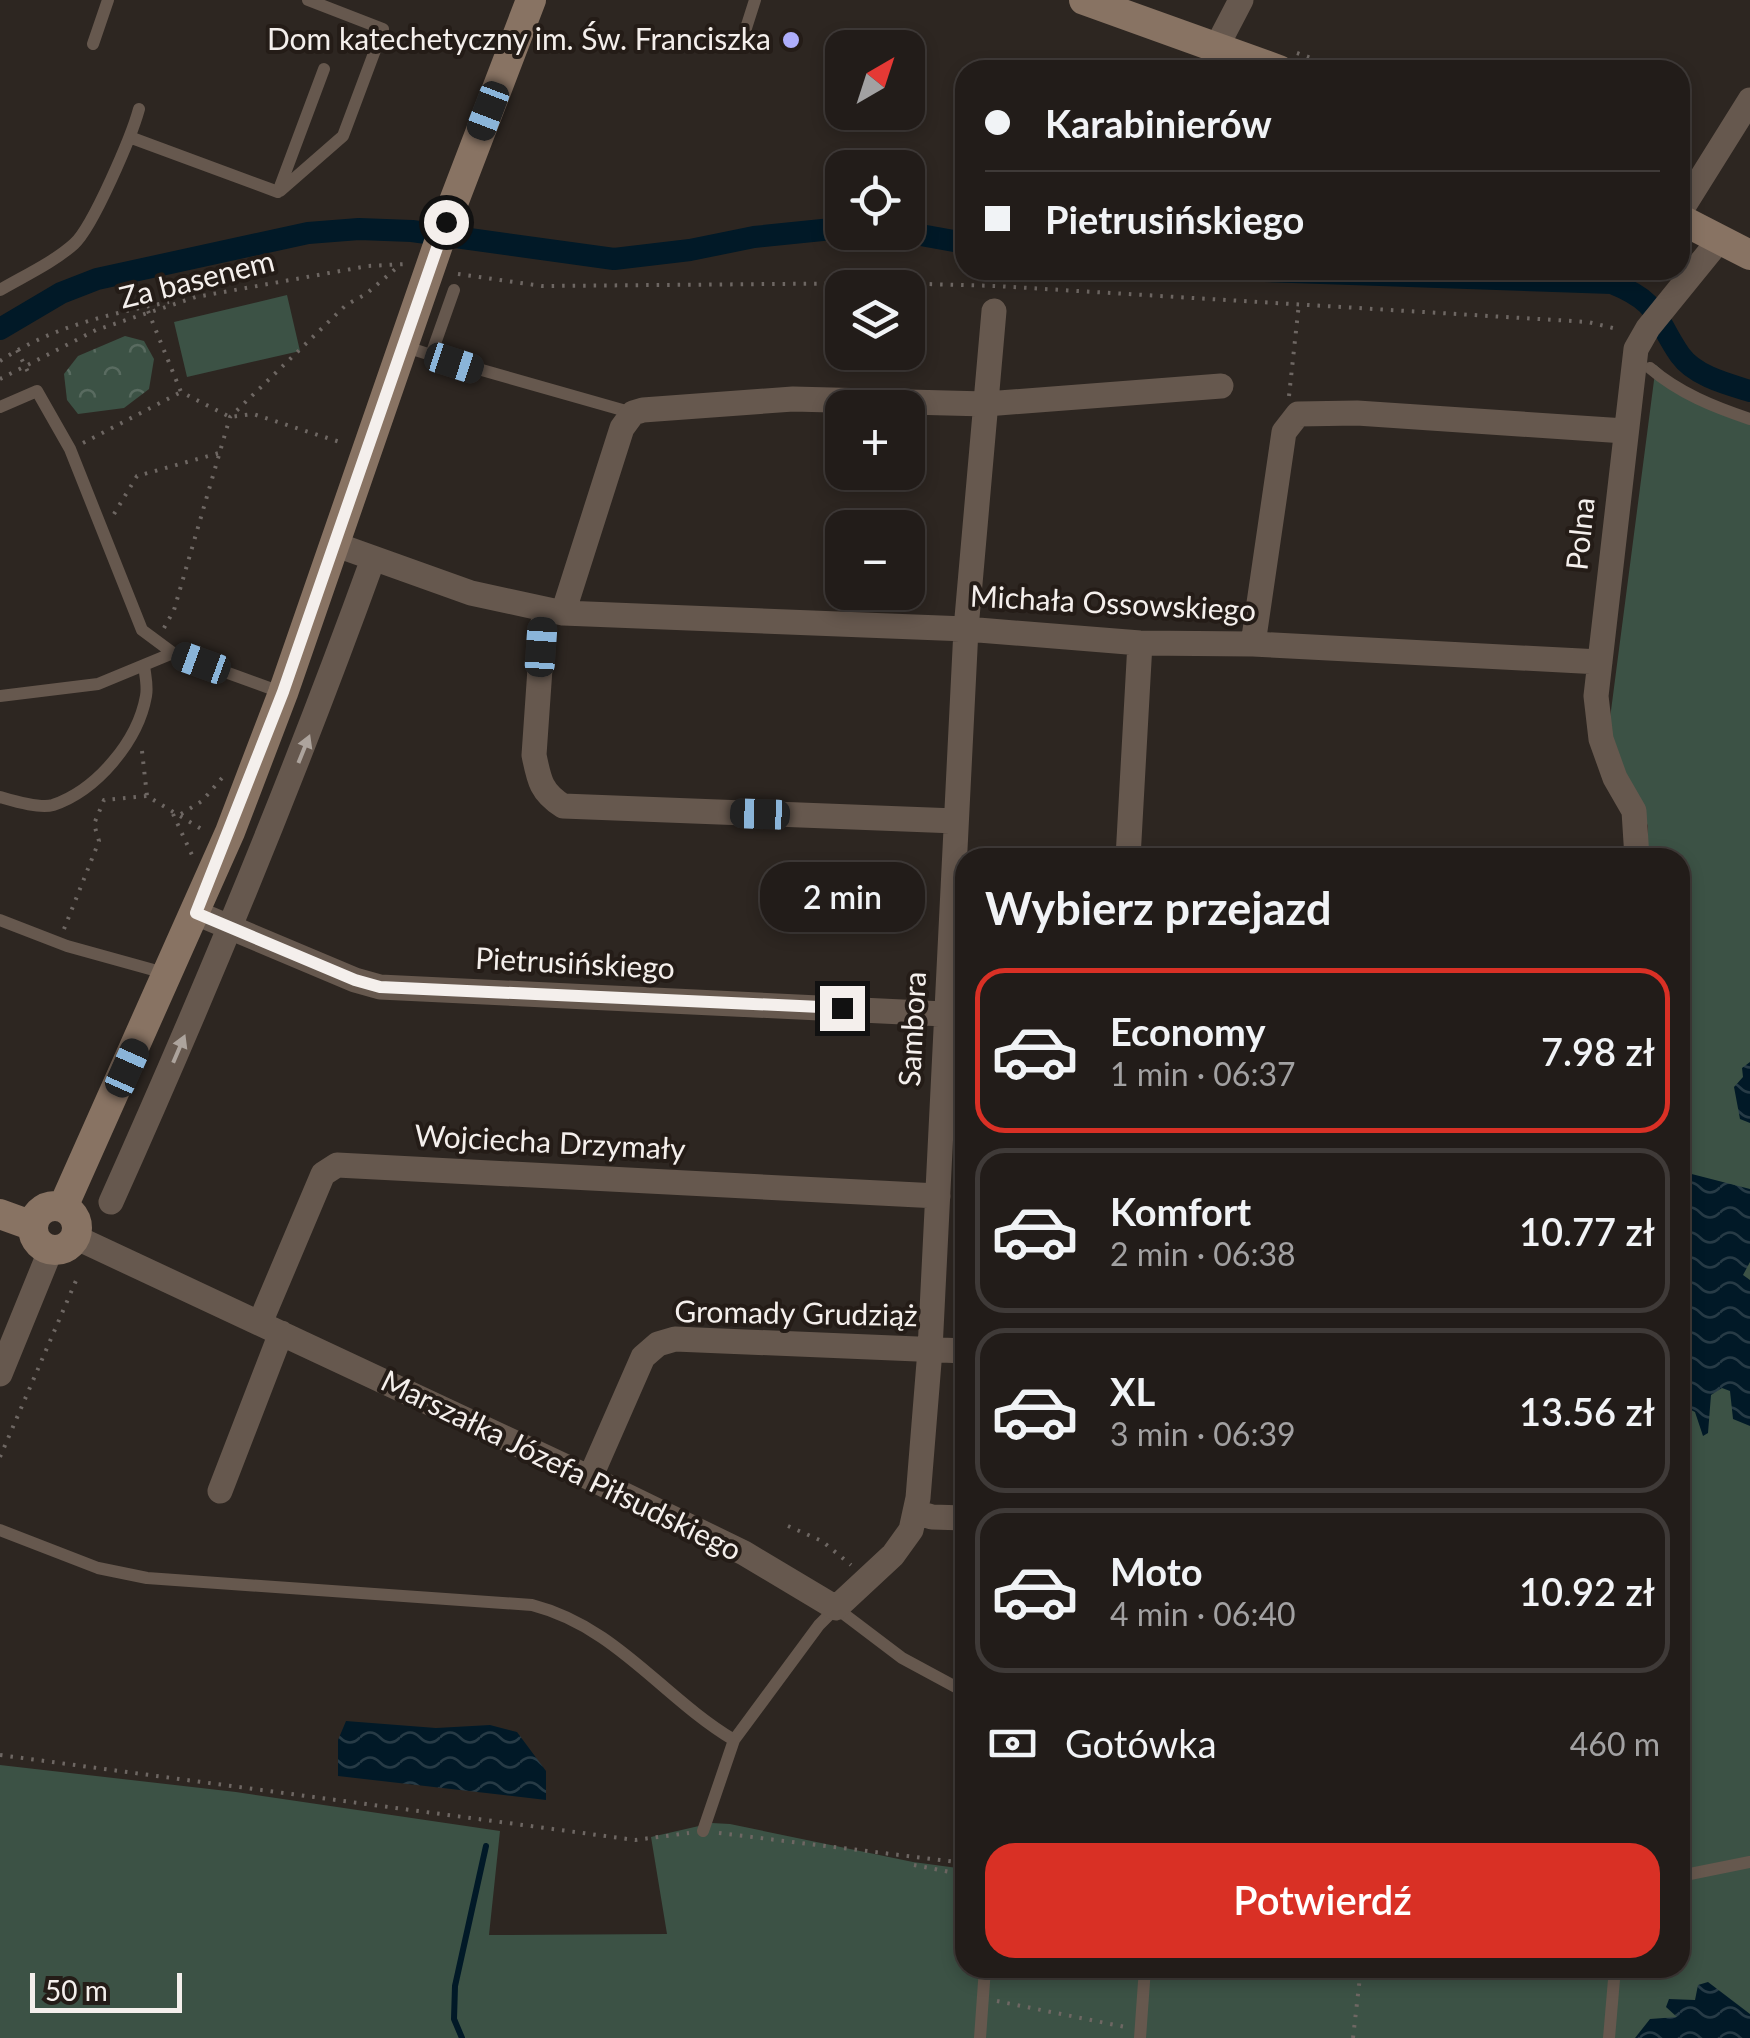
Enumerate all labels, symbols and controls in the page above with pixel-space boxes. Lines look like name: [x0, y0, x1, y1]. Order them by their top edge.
place label: Dom katechetyczny im. Św. Franciszka: [267, 20, 771, 56]
marker: Dom katechetyczny im. Św. Franciszka: [780, 29, 802, 51]
north arrow: [825, 30, 925, 130]
map controls: [825, 30, 925, 610]
car: [463, 78, 513, 144]
text: Karabinierów: [1045, 100, 1272, 146]
button: locate: [825, 150, 925, 250]
text: Pietrusińskiego: [1045, 196, 1304, 242]
route start: [424, 200, 469, 245]
street label: Za basenem: [115, 241, 278, 315]
button: layers: [825, 270, 925, 370]
car: [421, 339, 487, 387]
button: +: [825, 390, 925, 490]
street label: Polna: [1557, 496, 1601, 572]
button: −: [825, 510, 925, 610]
street label: Michała Ossowskiego: [969, 577, 1257, 627]
car: [524, 616, 558, 678]
car: [168, 639, 234, 687]
one-way arrow: [296, 734, 312, 764]
car: [729, 798, 791, 830]
callout: 2 min: [760, 863, 924, 933]
text: 2 min: [803, 877, 882, 916]
text: Wybierz przejazd: [985, 881, 1331, 935]
street label: Pietrusińskiego: [474, 939, 676, 985]
street label: Sambora: [890, 971, 932, 1087]
route end: [820, 986, 865, 1031]
icon: car: [990, 1006, 1080, 1096]
text: Economy: [1110, 1008, 1265, 1054]
text: 7.98 zł: [1541, 1028, 1655, 1074]
car: [101, 1034, 153, 1102]
one-way arrow: [171, 1034, 187, 1064]
text: 1 min · 06:37: [1110, 1054, 1296, 1093]
street label: Wojciecha Drzymały: [414, 1116, 687, 1166]
icon: car: [990, 1186, 1080, 1276]
text: Komfort: [1110, 1188, 1251, 1234]
text: 10.77 zł: [1519, 1208, 1655, 1254]
text: 2 min · 06:38: [1110, 1234, 1296, 1273]
street label: Gromady Grudziąż: [674, 1292, 918, 1332]
street label: Marszałka Józefa Piłsudskiego: [376, 1361, 748, 1567]
icon: car: [990, 1366, 1080, 1456]
text: XL: [1110, 1368, 1155, 1414]
text: 13.56 zł: [1519, 1388, 1655, 1434]
text: 3 min · 06:39: [1110, 1414, 1296, 1453]
icon: car: [990, 1546, 1080, 1636]
text: Moto: [1110, 1548, 1203, 1594]
text: 10.92 zł: [1519, 1568, 1655, 1614]
text: 4 min · 06:40: [1110, 1594, 1296, 1633]
icon: cash: [985, 1716, 1040, 1771]
text: Gotówka: [1065, 1720, 1217, 1766]
text: 460 m: [1570, 1724, 1660, 1763]
button: Potwierdź: [985, 1843, 1660, 1958]
scale bar: [30, 1968, 182, 2012]
text: 50 m: [45, 1973, 108, 2007]

